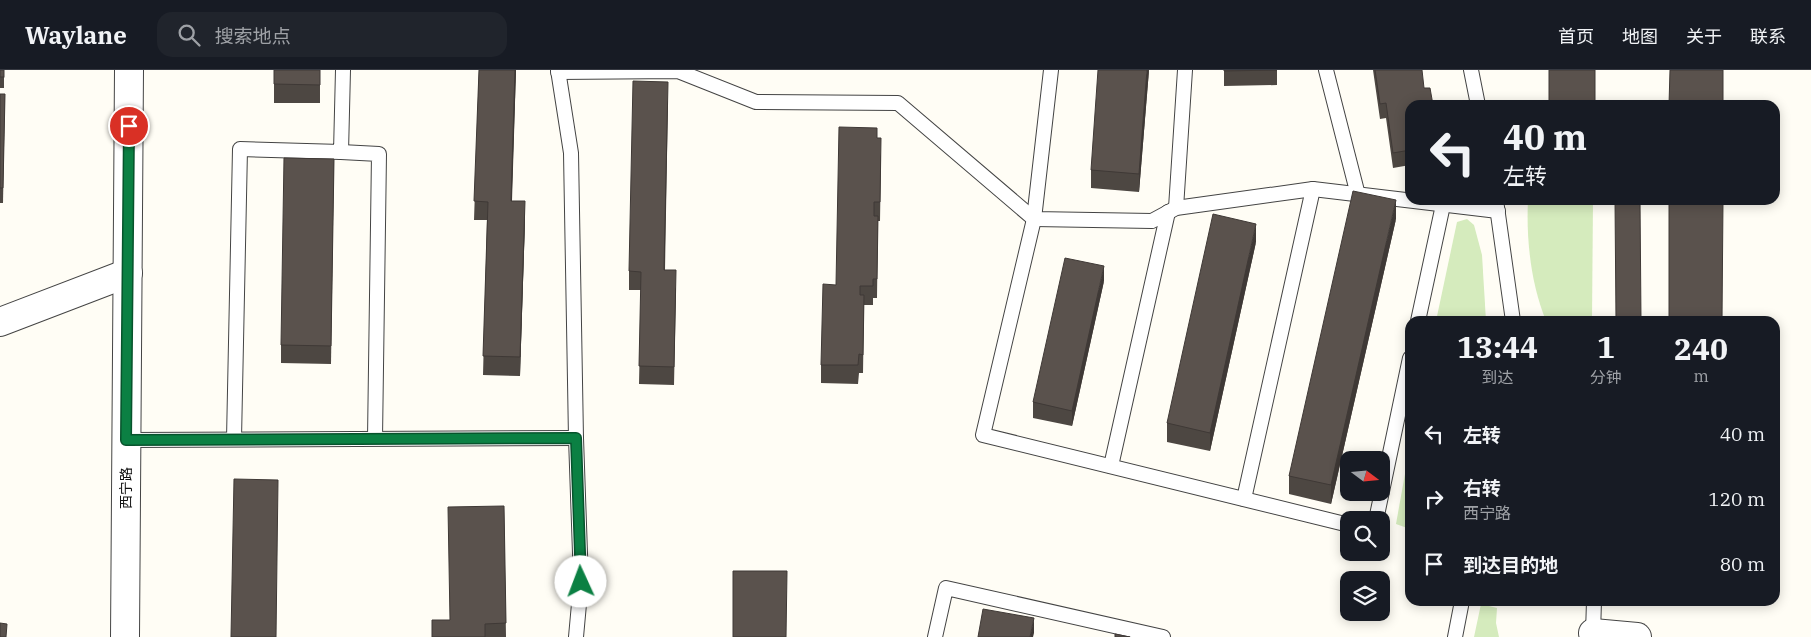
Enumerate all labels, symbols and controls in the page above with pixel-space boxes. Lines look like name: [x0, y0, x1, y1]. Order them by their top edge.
search box: [157, 12, 507, 57]
text: Waylane: [25, 19, 127, 51]
icon: search: [175, 21, 203, 49]
text: 搜索地点: [215, 24, 291, 48]
text: 首页: [1558, 25, 1594, 48]
text: 地图: [1622, 25, 1658, 48]
text: 关于: [1686, 25, 1722, 48]
text: 联系: [1750, 25, 1786, 48]
pin: [108, 105, 150, 147]
icon: arrive: [115, 112, 143, 140]
text: 40 m: [1503, 114, 1587, 160]
icon: left: [1420, 120, 1485, 185]
text: 左转: [1503, 161, 1547, 190]
text: 13:44: [1457, 327, 1538, 366]
text: 1: [1597, 327, 1615, 366]
text: 240: [1674, 329, 1728, 368]
text: m: [1693, 366, 1709, 386]
text: 到达: [1482, 367, 1514, 387]
text: 分钟: [1590, 367, 1622, 387]
icon: left: [1420, 420, 1448, 448]
text: 40 m: [1720, 422, 1765, 446]
text: 左转: [1463, 423, 1501, 447]
north arrow: [1340, 451, 1390, 501]
map controls: [1340, 451, 1390, 621]
street label: 西宁路: [117, 467, 135, 509]
text: 右转: [1463, 476, 1501, 500]
icon: right: [1420, 485, 1448, 513]
text: 120 m: [1708, 487, 1765, 511]
text: 西宁路: [1463, 503, 1511, 523]
button: search: [1340, 511, 1390, 561]
icon: arrive: [1420, 550, 1448, 578]
text: 80 m: [1720, 552, 1765, 576]
text: 到达目的地: [1463, 553, 1558, 577]
position arrow: [554, 555, 606, 607]
button: layers: [1340, 571, 1390, 621]

